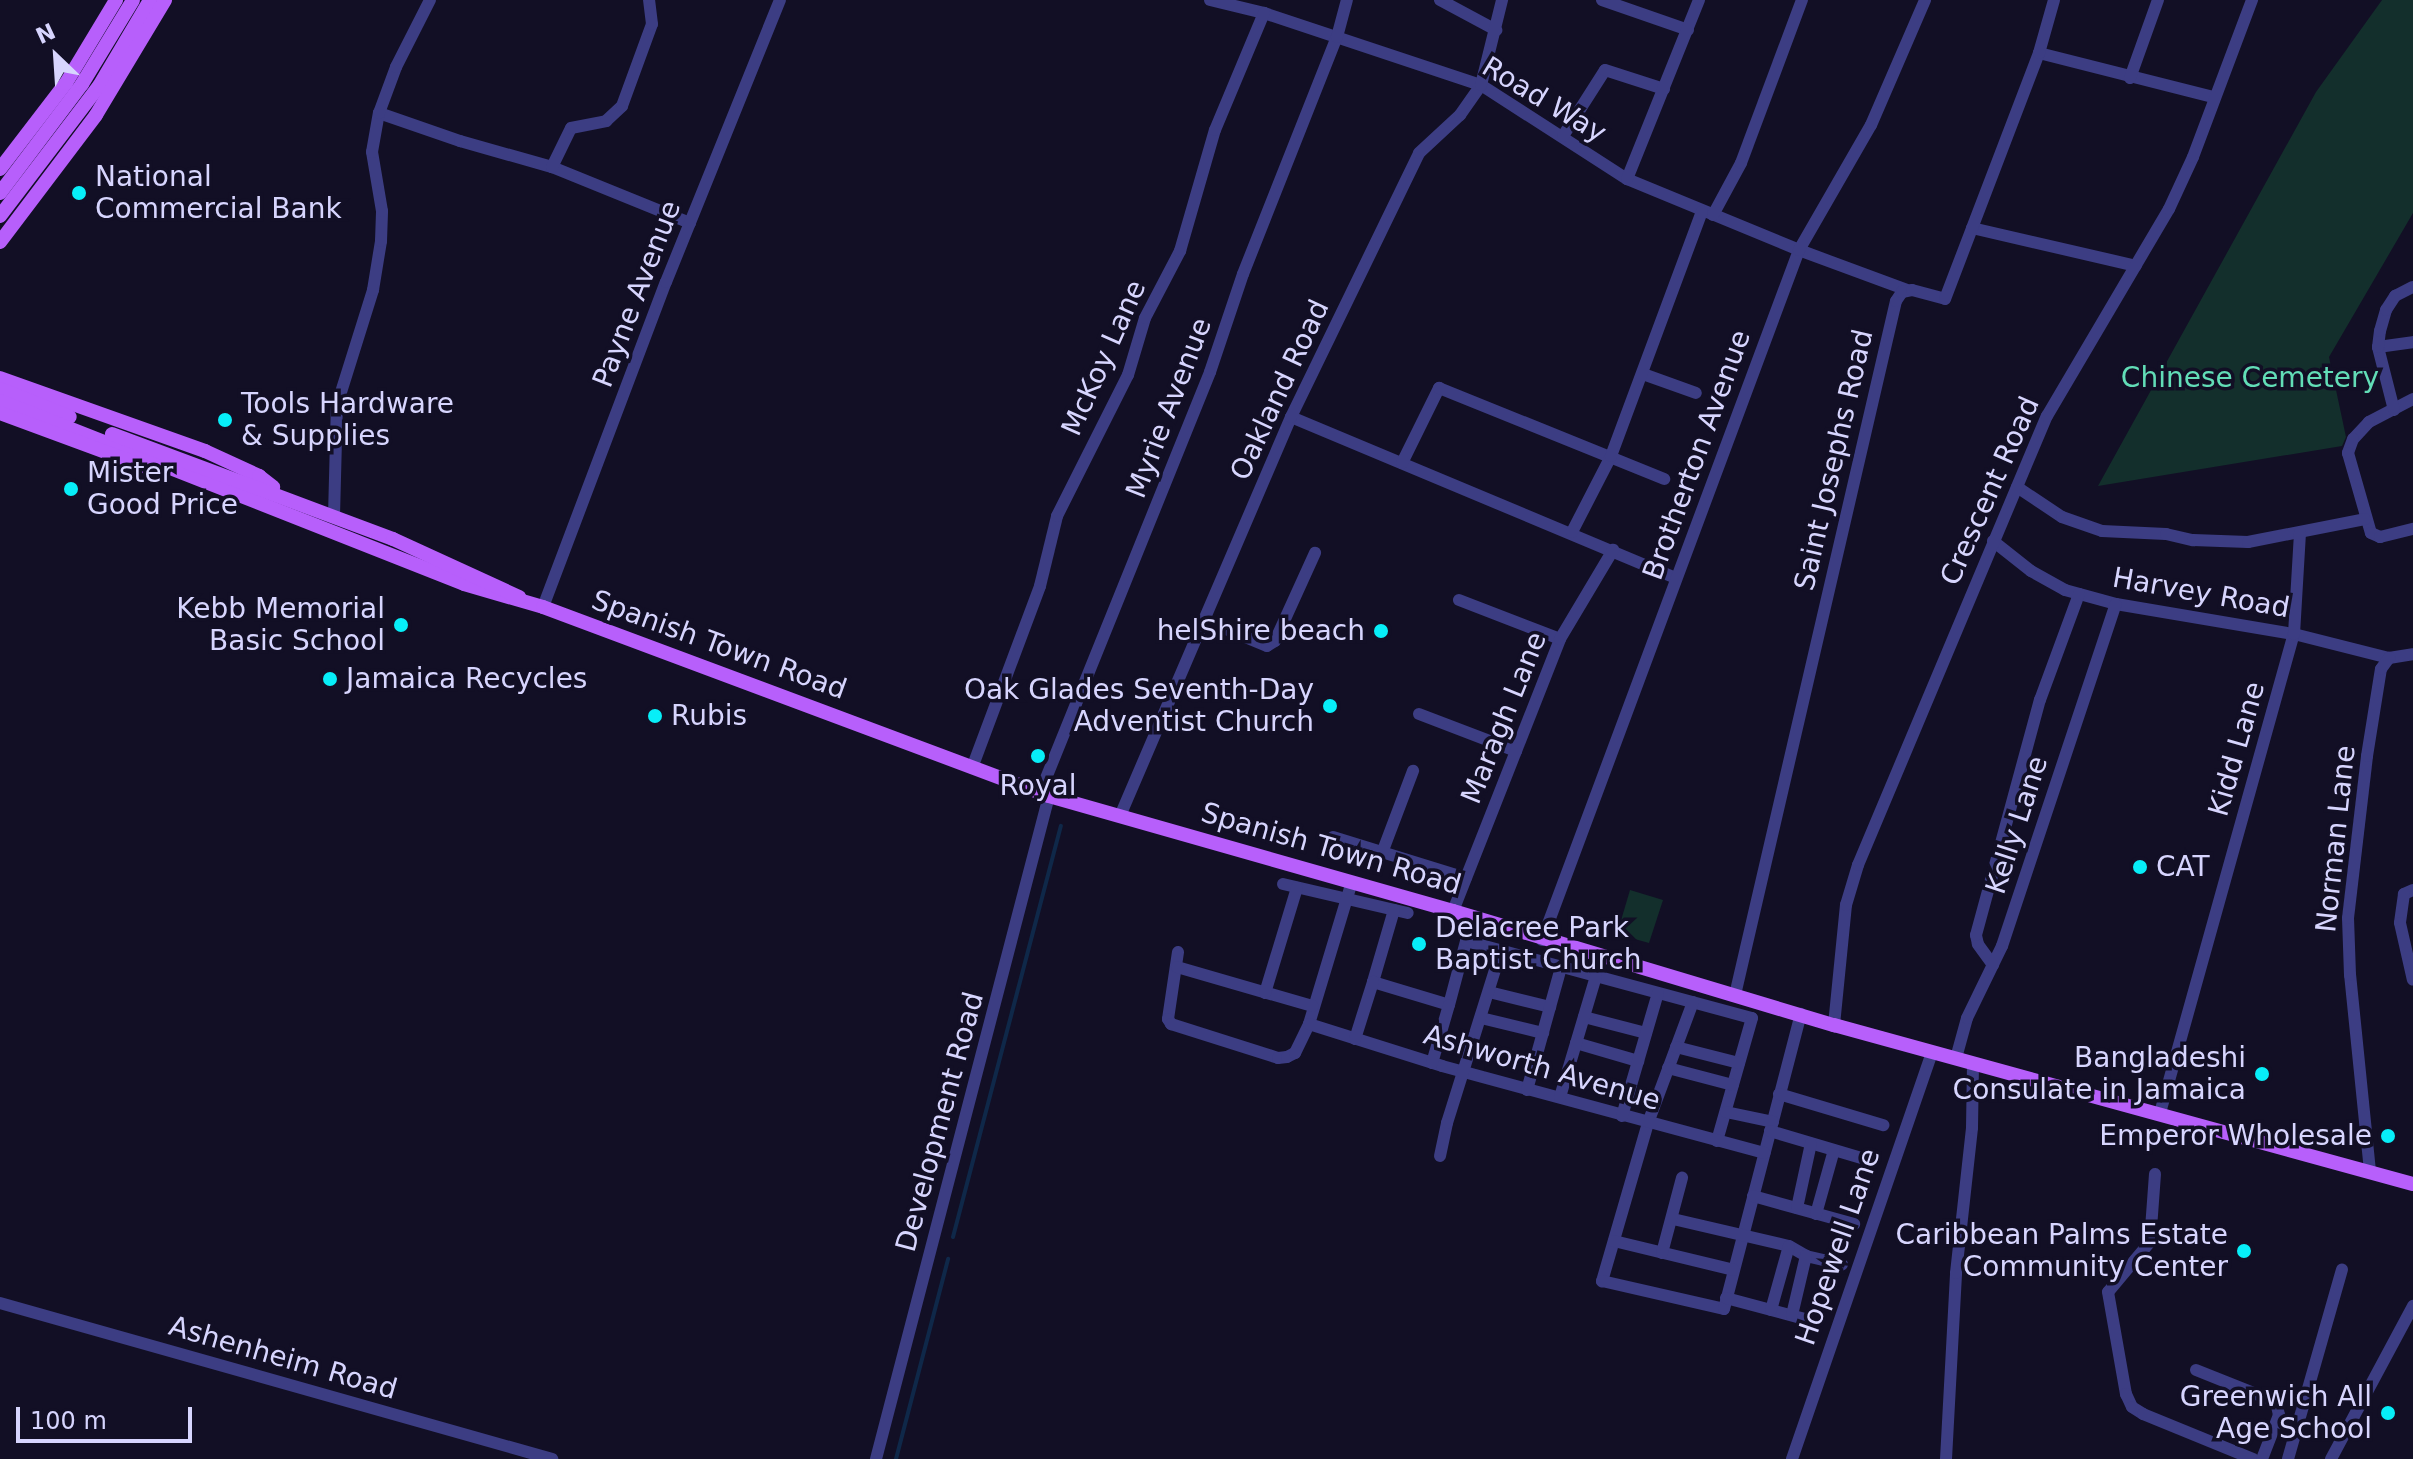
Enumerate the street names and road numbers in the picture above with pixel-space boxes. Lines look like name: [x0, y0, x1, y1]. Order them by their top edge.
street label: Road Way: [1476, 50, 1612, 150]
street label: Payne Avenue: [586, 196, 688, 392]
street label: McKoy Lane: [1055, 275, 1153, 441]
street label: Oakland Road: [1224, 295, 1336, 485]
street label: Myrie Avenue: [1119, 313, 1219, 503]
street label: Brotherton Avenue: [1636, 325, 1758, 585]
street label: Saint Josephs Road: [1788, 326, 1880, 594]
street label: Crescent Road: [1933, 392, 2047, 590]
street label: Harvey Road: [2110, 561, 2292, 625]
street label: Spanish Town Road: [587, 583, 851, 707]
street label: Maragh Lane: [1454, 627, 1554, 809]
street label: Kidd Lane: [2202, 678, 2272, 820]
street label: Norman Lane: [2309, 744, 2363, 934]
street label: Kelly Lane: [1979, 752, 2055, 898]
street label: Spanish Town Road: [1197, 796, 1465, 902]
street label: Development Road: [889, 988, 991, 1256]
street label: Ashworth Avenue: [1420, 1018, 1664, 1118]
street label: Hopewell Lane: [1789, 1144, 1887, 1350]
street label: Ashenheim Road: [165, 1309, 401, 1407]

